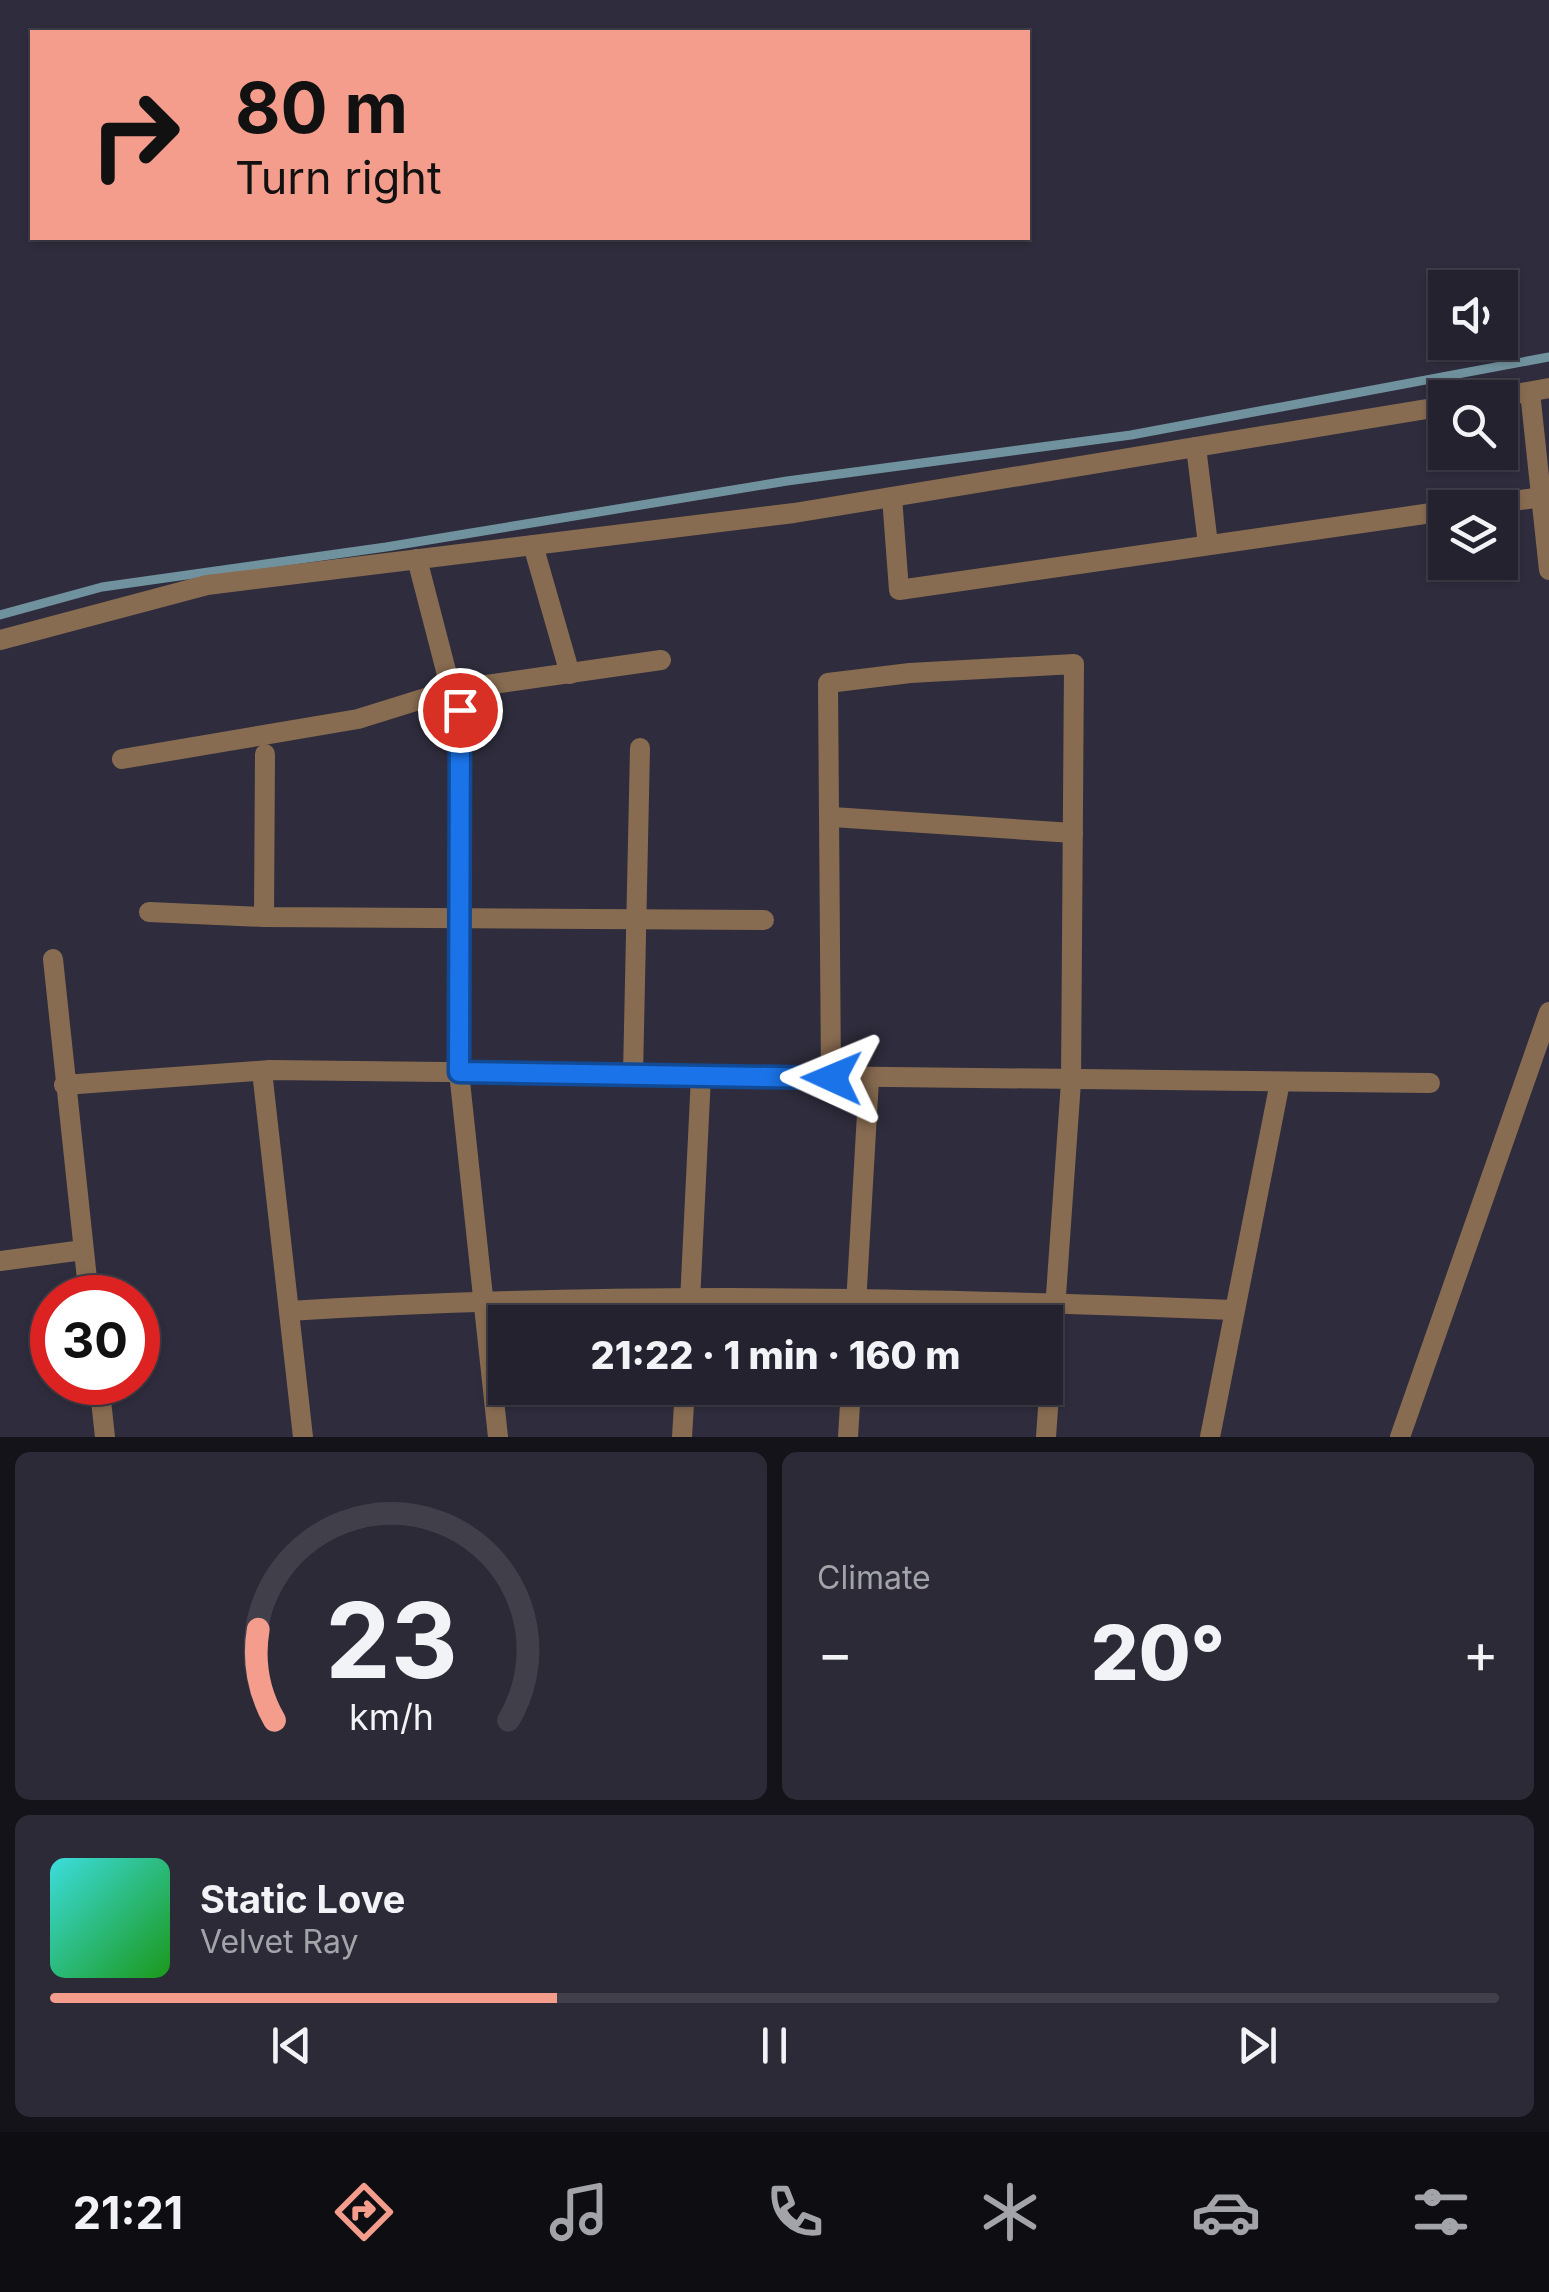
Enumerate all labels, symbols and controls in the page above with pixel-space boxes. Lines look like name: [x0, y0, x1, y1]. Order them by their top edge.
text: 80 m: [235, 65, 408, 150]
icon: right: [70, 70, 200, 200]
text: Turn right: [235, 150, 442, 205]
map controls: [1428, 270, 1518, 580]
button: sound: [1428, 270, 1518, 360]
button: search: [1428, 380, 1518, 470]
button: layers: [1428, 490, 1518, 580]
pin: [418, 668, 503, 753]
icon: arrive: [433, 683, 488, 738]
position arrow: [780, 1026, 884, 1130]
speed limit sign: 30: [30, 1275, 160, 1405]
text: 21:22 · 1 min · 160 m: [591, 1332, 960, 1378]
text: Climate: [817, 1558, 931, 1597]
text: 23: [325, 1577, 457, 1703]
text: 20°: [1091, 1607, 1225, 1698]
text: −: [817, 1620, 853, 1686]
text: +: [1463, 1620, 1499, 1686]
text: km/h: [349, 1695, 433, 1739]
text: Static Love: [200, 1876, 405, 1922]
text: Velvet Ray: [200, 1922, 358, 1961]
icon: previous: [264, 2018, 319, 2073]
icon: pause: [747, 2018, 802, 2073]
icon: next: [1230, 2018, 1285, 2073]
icon: directions: [329, 2177, 399, 2247]
icon: music: [544, 2177, 614, 2247]
icon: phone: [760, 2177, 830, 2247]
icon: climate: [975, 2177, 1045, 2247]
icon: car: [1191, 2177, 1261, 2247]
icon: filters: [1406, 2177, 1476, 2247]
text: 21:21: [73, 2185, 183, 2240]

